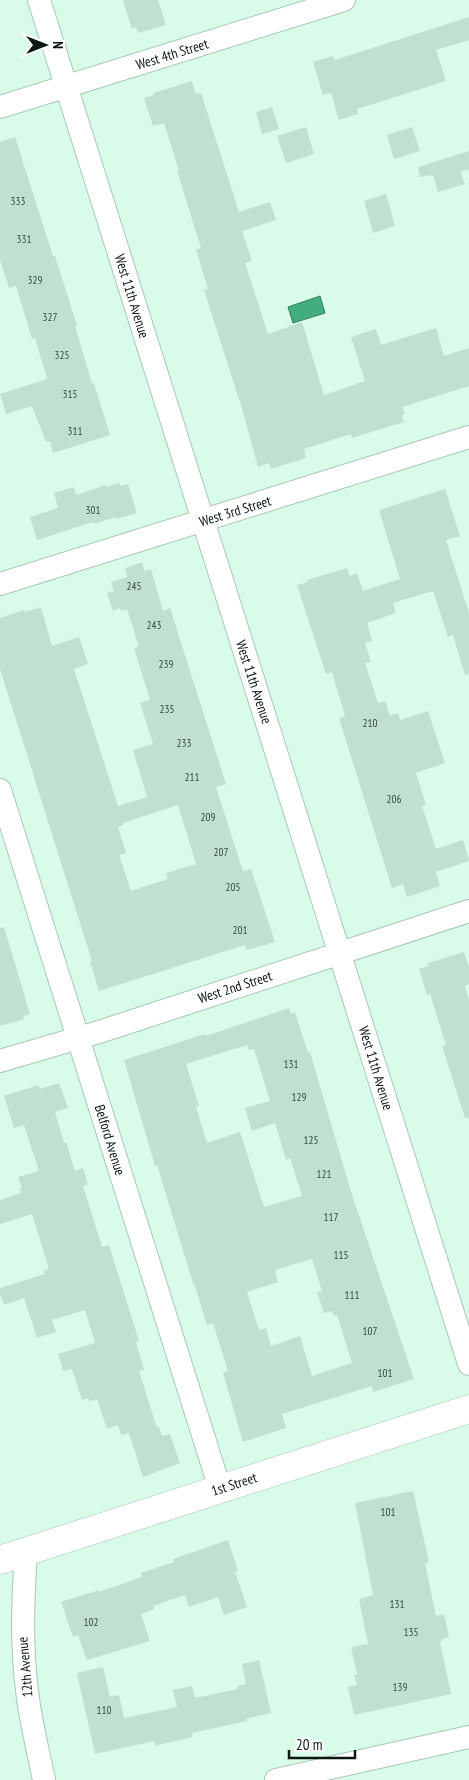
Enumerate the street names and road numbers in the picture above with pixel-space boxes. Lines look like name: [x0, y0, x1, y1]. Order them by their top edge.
street label: West 4th Street: [134, 34, 210, 73]
street label: West 11th Avenue: [111, 252, 153, 340]
street label: West 3rd Street: [197, 491, 273, 530]
street label: West 11th Avenue: [232, 638, 276, 726]
street label: West 2nd Street: [196, 967, 274, 1007]
street label: West 11th Avenue: [355, 1024, 397, 1112]
street label: Belford Avenue: [91, 1102, 129, 1178]
street label: 1st Street: [209, 1468, 259, 1500]
street label: 12th Avenue: [13, 1636, 37, 1698]

